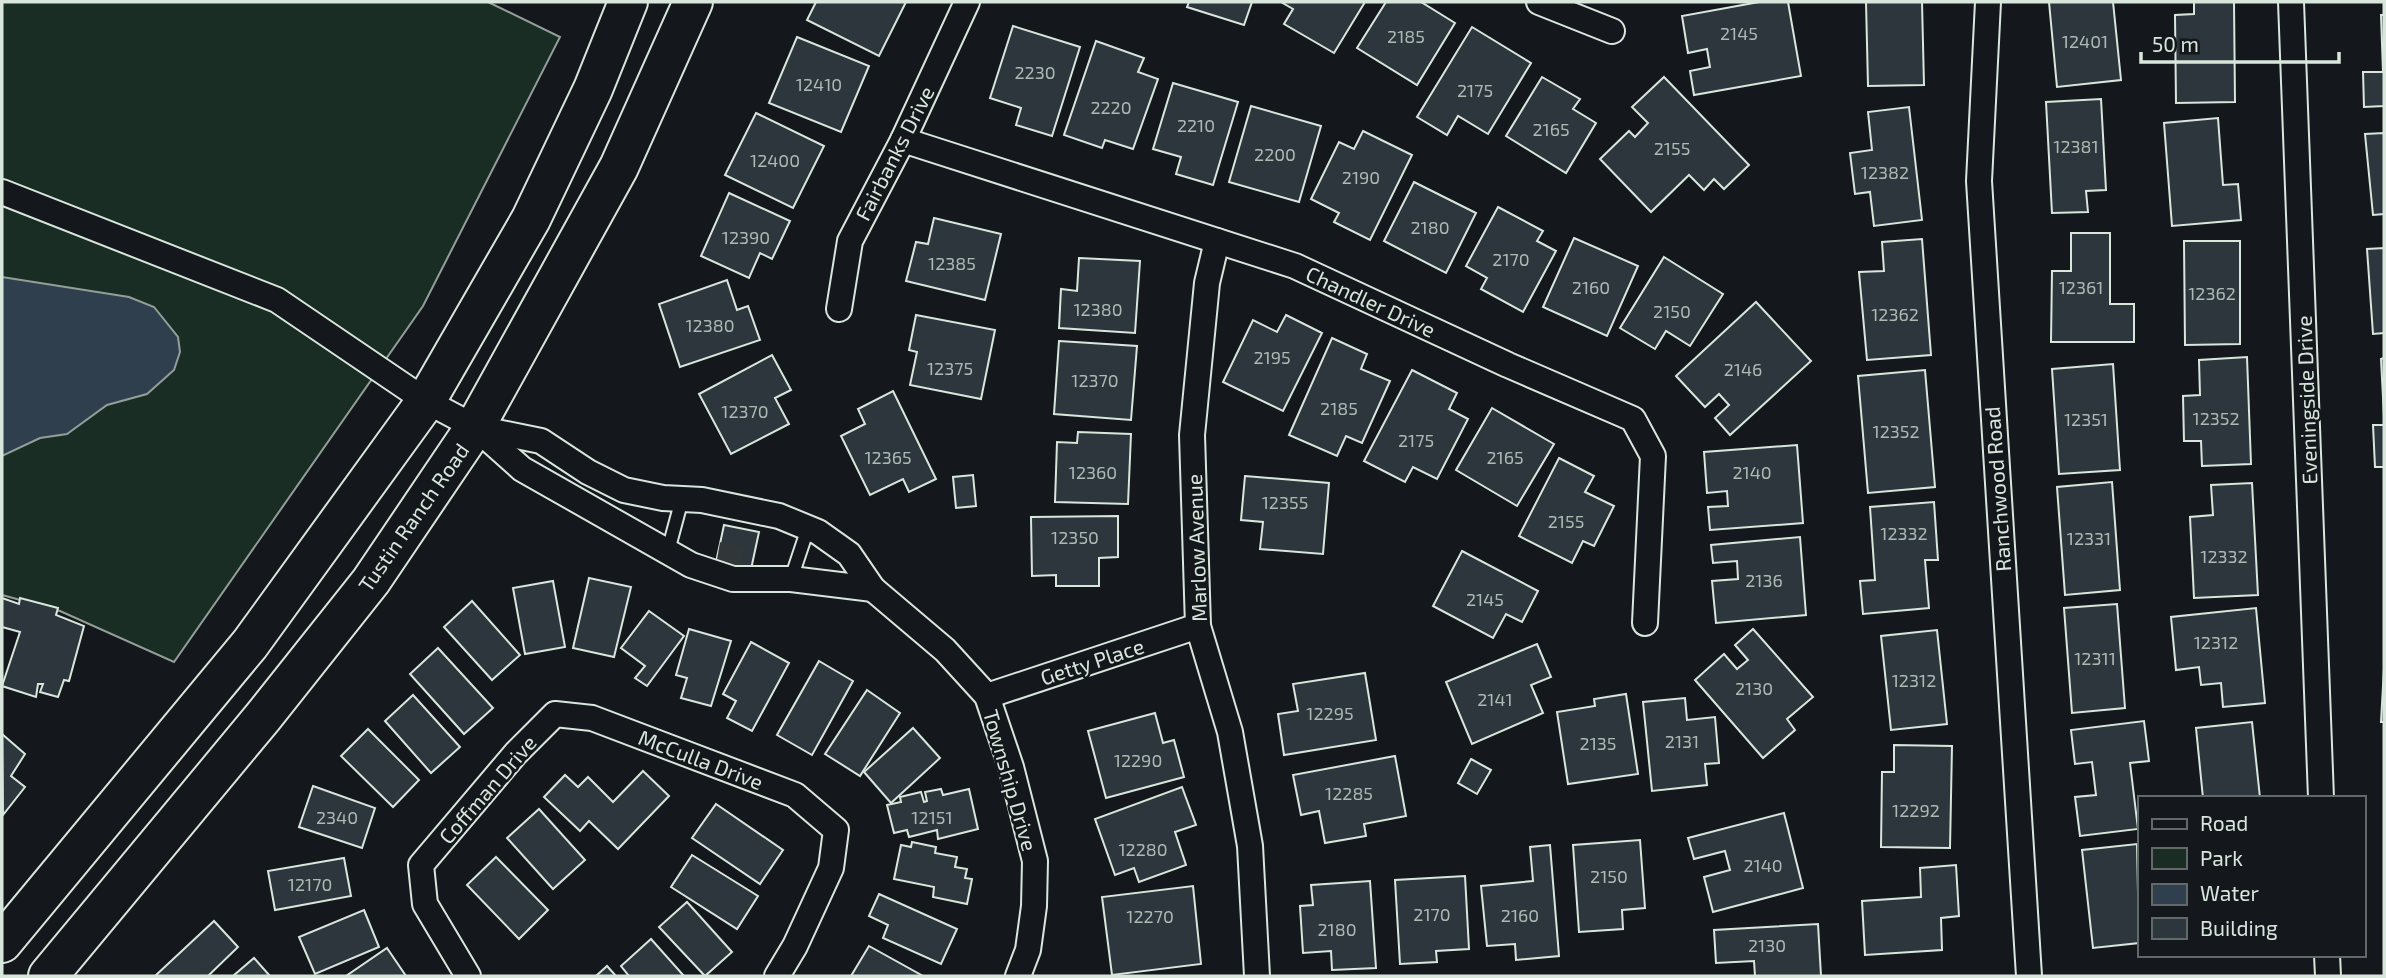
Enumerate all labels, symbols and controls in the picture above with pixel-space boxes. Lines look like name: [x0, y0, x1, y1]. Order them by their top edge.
scale bar: [2141, 21, 2339, 65]
house number: 2145: [1720, 22, 1758, 44]
house number: 2185: [1387, 25, 1425, 47]
house number: 12401: [2062, 30, 2108, 52]
text: 50 m: [2152, 31, 2199, 56]
house number: 2230: [1014, 61, 1056, 83]
house number: 12410: [796, 73, 842, 95]
house number: 2175: [1457, 79, 1493, 101]
street label: Fairbanks Drive: [849, 82, 939, 224]
house number: 2220: [1090, 96, 1132, 118]
house number: 2210: [1177, 114, 1215, 136]
house number: 2165: [1532, 118, 1570, 140]
house number: 12381: [2053, 135, 2099, 157]
house number: 2155: [1654, 137, 1690, 159]
house number: 2200: [1254, 143, 1296, 165]
house number: 12400: [750, 149, 800, 171]
house number: 12382: [1861, 161, 1909, 183]
house number: 2190: [1342, 166, 1380, 188]
house number: 2180: [1410, 216, 1450, 238]
house number: 12390: [722, 226, 770, 248]
house number: 2170: [1492, 248, 1530, 270]
house number: 12385: [928, 252, 976, 274]
street label: Chandler Drive: [1302, 260, 1440, 342]
house number: 2160: [1572, 276, 1610, 298]
house number: 12361: [2059, 276, 2103, 298]
house number: 12362: [2188, 282, 2236, 304]
house number: 12380: [1073, 298, 1123, 320]
house number: 2150: [1653, 300, 1691, 322]
house number: 12362: [1871, 303, 1919, 325]
house number: 12380: [685, 314, 735, 336]
street label: Eveningside Drive: [2291, 315, 2321, 485]
house number: 2195: [1253, 346, 1291, 368]
house number: 12375: [927, 357, 973, 379]
house number: 2146: [1724, 358, 1762, 380]
house number: 12370: [1071, 369, 1119, 391]
house number: 2185: [1320, 397, 1358, 419]
house number: 12370: [721, 400, 769, 422]
street label: Ranchwood Road: [1979, 406, 2015, 572]
house number: 12352: [2192, 407, 2240, 429]
house number: 12351: [2064, 408, 2108, 430]
house number: 12352: [1872, 420, 1920, 442]
house number: 2175: [1398, 429, 1434, 451]
street label: Tustin Ranch Road: [352, 438, 474, 596]
house number: 12365: [864, 446, 912, 468]
house number: 2165: [1486, 446, 1524, 468]
house number: 12360: [1069, 461, 1117, 483]
house number: 2140: [1732, 461, 1772, 483]
street label: Marlow Avenue: [1181, 474, 1211, 622]
house number: 12355: [1262, 491, 1308, 513]
house number: 2155: [1548, 510, 1584, 532]
house number: 12332: [1880, 522, 1928, 544]
house number: 12350: [1051, 526, 1099, 548]
house number: 12331: [2067, 527, 2111, 549]
house number: 12332: [2200, 545, 2248, 567]
house number: 2136: [1745, 569, 1783, 591]
house number: 2145: [1466, 588, 1504, 610]
house number: 12312: [2194, 631, 2238, 653]
street label: Getty Place: [1037, 633, 1147, 689]
house number: 12311: [2074, 647, 2116, 669]
house number: 12312: [1892, 669, 1936, 691]
house number: 2130: [1735, 677, 1773, 699]
house number: 2141: [1477, 688, 1513, 710]
house number: 12295: [1306, 702, 1354, 724]
street label: Township Drive: [979, 706, 1043, 854]
street label: McCulla Drive: [635, 724, 767, 794]
street label: Coffman Drive: [433, 730, 541, 848]
house number: 2131: [1665, 730, 1699, 752]
house number: 2135: [1580, 732, 1616, 754]
house number: 12290: [1114, 749, 1162, 771]
house number: 12285: [1325, 782, 1373, 804]
legend: [2138, 796, 2365, 957]
house number: 12292: [1892, 799, 1940, 821]
house number: 2340: [316, 806, 358, 828]
house number: 12151: [911, 806, 953, 828]
text: Road: [2200, 810, 2248, 835]
house number: 12280: [1118, 838, 1168, 860]
text: Park: [2200, 845, 2243, 870]
house number: 2140: [1743, 854, 1783, 876]
house number: 2150: [1590, 865, 1628, 887]
house number: 12170: [288, 873, 332, 895]
text: Water: [2200, 880, 2259, 905]
house number: 2170: [1413, 903, 1451, 925]
house number: 2160: [1501, 904, 1539, 926]
house number: 12270: [1126, 905, 1174, 927]
text: Building: [2200, 915, 2278, 940]
house number: 2180: [1317, 918, 1357, 940]
house number: 2130: [1748, 934, 1786, 956]

